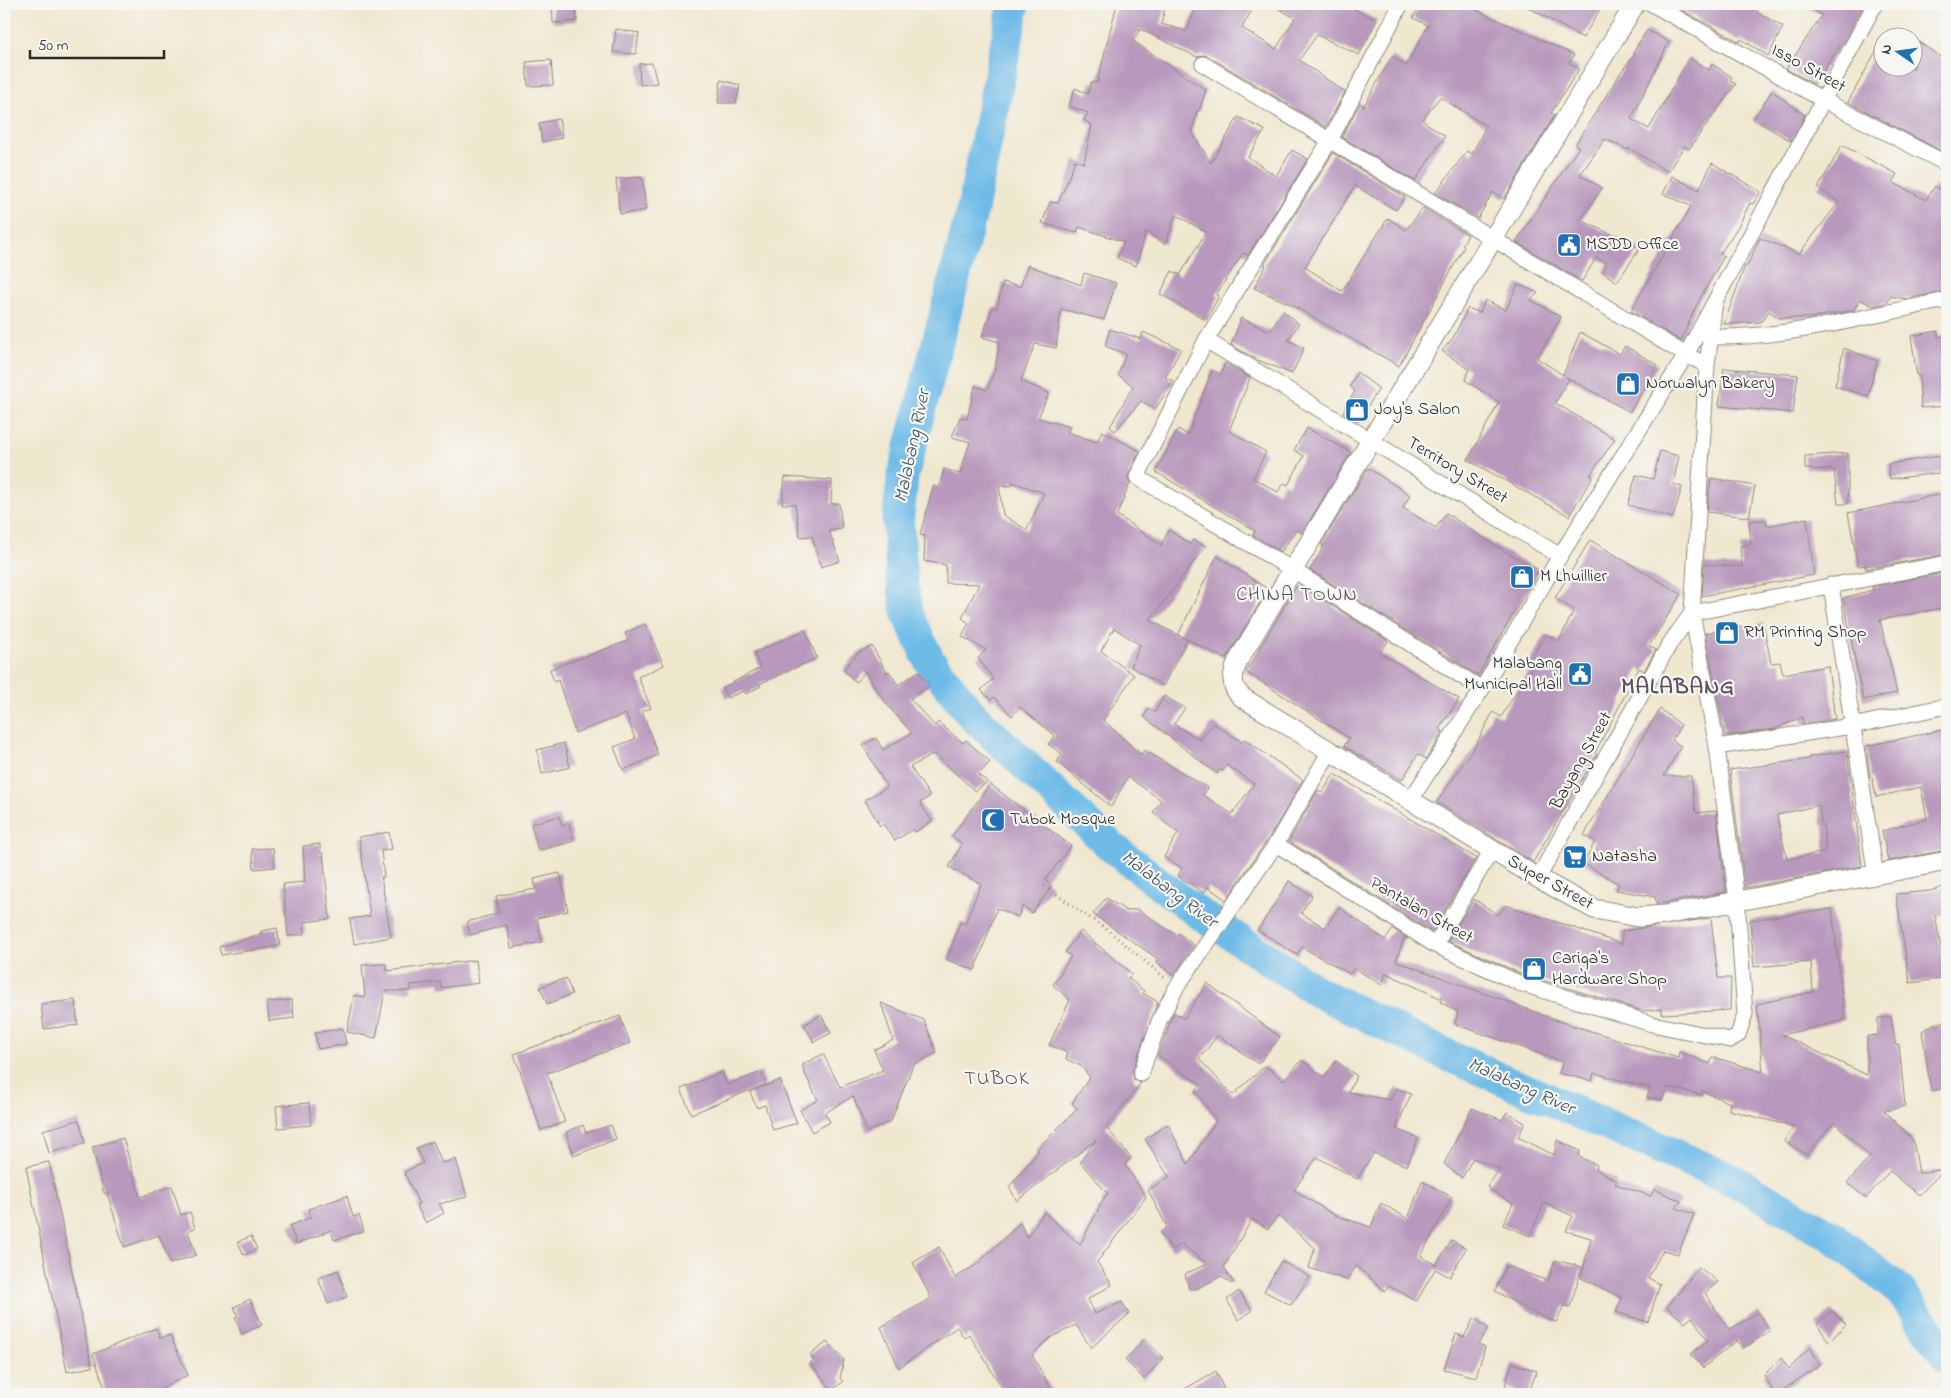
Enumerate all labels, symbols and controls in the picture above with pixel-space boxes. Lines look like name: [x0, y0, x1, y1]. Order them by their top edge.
scale bar: [30, 28, 164, 60]
north arrow: [1874, 28, 1924, 78]
text: 50 m: [38, 35, 69, 57]
street label: Isso Street: [1766, 38, 1850, 100]
text: N: [1876, 42, 1898, 56]
public building icon: MSDD Office: [1556, 232, 1582, 258]
place label: MSDD Office: [1586, 232, 1680, 258]
shop icon: Norwalyn Bakery: [1615, 371, 1641, 397]
place label: Norwalyn Bakery: [1646, 371, 1774, 397]
water label: Malabang River: [888, 385, 940, 505]
shop icon: Joy's Salon: [1344, 397, 1370, 423]
place label: Joy's Salon: [1374, 397, 1460, 423]
street label: Territory Street: [1402, 431, 1512, 511]
shop icon: M Lhuillier: [1509, 564, 1535, 590]
place label: M Lhuillier: [1540, 564, 1607, 590]
district label: CHINA TOWN: [1236, 581, 1358, 610]
shop icon: RM Printing Shop: [1714, 620, 1740, 646]
place label: RM Printing Shop: [1744, 620, 1867, 647]
place label: Malabang Municipal Hall: [1464, 651, 1562, 698]
public building icon: Malabang Municipal Hall: [1567, 661, 1593, 687]
district label: MALABANG: [1621, 672, 1735, 704]
street label: Bayang Street: [1544, 707, 1621, 816]
mosque icon: Tubok Mosque: [980, 807, 1006, 833]
place label: Tubok Mosque: [1010, 807, 1116, 833]
supermarket icon: Natasha: [1562, 844, 1588, 870]
place label: Natasha: [1592, 844, 1657, 870]
water label: Malabang River: [1115, 845, 1225, 937]
street label: Super Street: [1502, 849, 1598, 917]
street label: Pantalan Street: [1365, 871, 1477, 951]
place label: Cariga's Hardware Shop: [1552, 946, 1667, 993]
shop icon: Cariga's Hardware Shop: [1521, 956, 1547, 982]
water label: Malabang River: [1463, 1051, 1581, 1124]
district label: TUBOK: [964, 1065, 1030, 1094]

